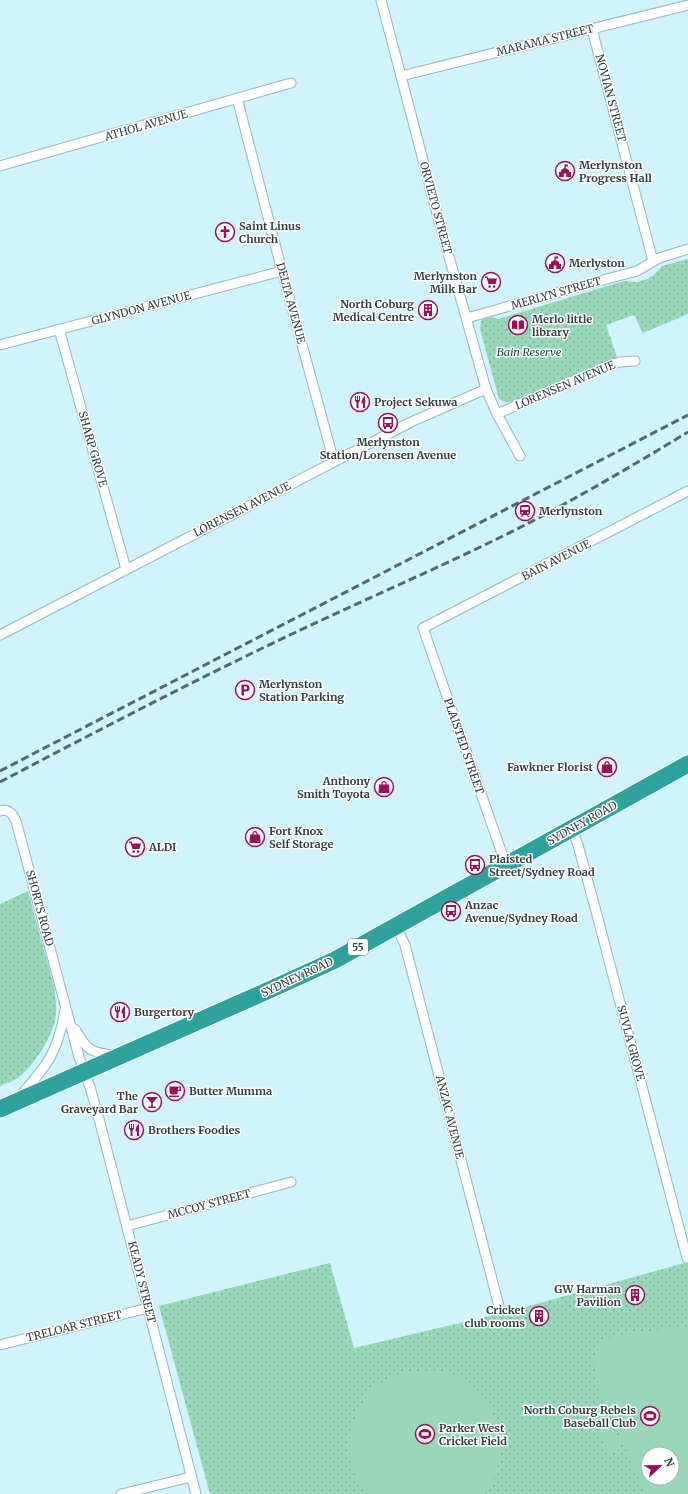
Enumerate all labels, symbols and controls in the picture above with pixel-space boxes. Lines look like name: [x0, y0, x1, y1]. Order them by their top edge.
street label: MARAMA STREET: [495, 21, 596, 59]
street label: NOVIAN STREET: [593, 53, 630, 144]
street label: ATHOL AVENUE: [102, 106, 189, 144]
place label: Merlynston Progress Hall: [579, 158, 652, 185]
street label: ORVIETO STREET: [417, 160, 455, 256]
public building icon: Merlynston Progress Hall: [554, 160, 576, 182]
place label: Saint Linus Church: [239, 219, 301, 246]
church icon: Saint Linus Church: [214, 221, 236, 243]
public building icon: Merlyston: [544, 252, 566, 274]
place label: Merlyston: [569, 256, 625, 270]
street label: DELTA AVENUE: [273, 261, 309, 345]
place label: Merlynston Milk Bar: [414, 269, 478, 296]
supermarket icon: Merlynston Milk Bar: [480, 271, 502, 293]
street label: MERLYN STREET: [509, 273, 603, 313]
street label: GLYNDON AVENUE: [90, 288, 192, 328]
place label: North Coburg Medical Centre: [333, 297, 414, 324]
building icon: North Coburg Medical Centre: [417, 299, 439, 321]
place label: Merlo little library: [532, 312, 592, 339]
library icon: Merlo little library: [507, 314, 529, 336]
park label: Bain Reserve: [497, 345, 562, 359]
street label: LORENSEN AVENUE: [513, 358, 617, 412]
restaurant icon: Project Sekuwa: [349, 391, 371, 413]
place label: Project Sekuwa: [374, 395, 457, 409]
street label: SHARP GROVE: [76, 410, 111, 488]
bus stop icon: Merlynston Station/Lorensen Avenue: [377, 412, 399, 434]
place label: Merlynston Station/Lorensen Avenue: [320, 435, 456, 462]
street label: LORENSEN AVENUE: [191, 478, 293, 540]
station icon: Merlynston: [514, 500, 536, 522]
place label: Merlynston: [539, 504, 603, 518]
street label: BAIN AVENUE: [519, 537, 593, 583]
place label: Merlynston Station Parking: [259, 677, 344, 704]
parking icon: Merlynston Station Parking: [234, 679, 256, 701]
street label: PLAISTED STREET: [441, 696, 487, 796]
shop icon: Fawkner Florist: [596, 756, 618, 778]
place label: Fawkner Florist: [507, 760, 594, 774]
place label: Anthony Smith Toyota: [297, 774, 370, 801]
shop icon: Anthony Smith Toyota: [373, 776, 395, 798]
street label: SYDNEY ROAD: [544, 798, 620, 848]
place label: Fort Knox Self Storage: [269, 824, 333, 851]
shop icon: Fort Knox Self Storage: [244, 826, 266, 848]
supermarket icon: ALDI: [124, 836, 146, 858]
place label: ALDI: [148, 840, 176, 854]
place label: Plaisted Street/Sydney Road: [489, 852, 595, 879]
bus stop icon: Plaisted Street/Sydney Road: [464, 854, 486, 876]
street label: SHORTS ROAD: [23, 868, 57, 948]
place label: Anzac Avenue/Sydney Road: [464, 898, 578, 925]
bus stop icon: Anzac Avenue/Sydney Road: [440, 900, 462, 922]
road number: 55: [348, 939, 368, 955]
street label: SYDNEY ROAD: [259, 954, 335, 1000]
restaurant icon: Burgertory: [109, 1001, 131, 1023]
street label: SUVLA GROVE: [614, 1004, 648, 1082]
place label: Burgertory: [134, 1005, 195, 1019]
street label: ANZAC AVENUE: [433, 1073, 467, 1160]
cafe icon: Butter Mumma: [164, 1080, 186, 1102]
place label: Butter Mumma: [189, 1084, 272, 1098]
place label: The Graveyard Bar: [61, 1089, 138, 1116]
bar icon: The Graveyard Bar: [141, 1091, 163, 1113]
restaurant icon: Brothers Foodies: [123, 1119, 145, 1141]
place label: Brothers Foodies: [148, 1123, 241, 1137]
street label: MCCOY STREET: [166, 1186, 252, 1222]
street label: KEADY STREET: [125, 1240, 159, 1325]
place label: GW Harman Pavilion: [554, 1282, 622, 1309]
building icon: GW Harman Pavilion: [624, 1284, 646, 1306]
place label: Cricket club rooms: [465, 1303, 526, 1330]
building icon: Cricket club rooms: [528, 1305, 550, 1327]
street label: TRELOAR STREET: [25, 1307, 124, 1345]
place label: North Coburg Rebels Baseball Club: [524, 1403, 636, 1430]
sports icon: North Coburg Rebels Baseball Club: [639, 1405, 661, 1427]
place label: Parker West Cricket Field: [439, 1421, 507, 1448]
sports icon: Parker West Cricket Field: [414, 1423, 436, 1445]
north arrow: [640, 1446, 680, 1486]
text: N: [661, 1456, 678, 1469]

